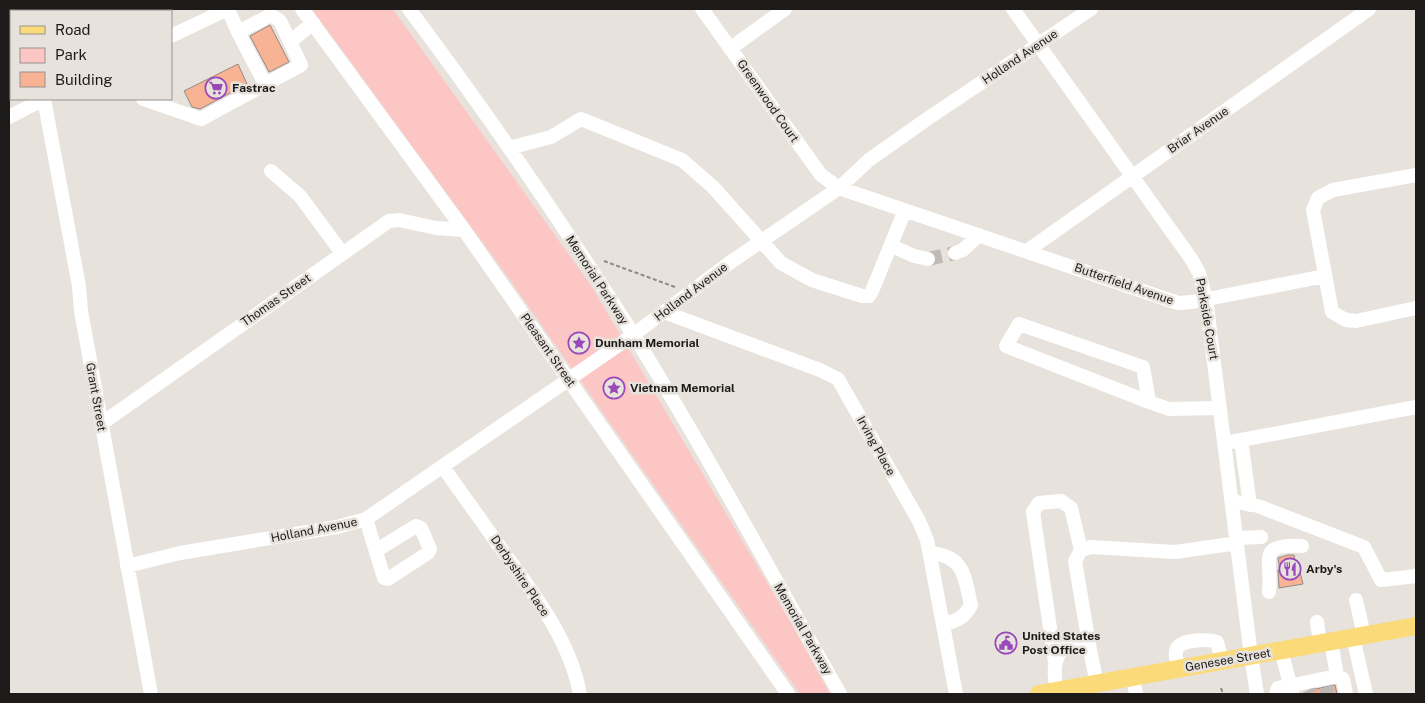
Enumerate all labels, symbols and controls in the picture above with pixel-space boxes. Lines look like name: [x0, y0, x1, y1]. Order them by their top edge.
legend: [10, 10, 172, 100]
text: Road: [55, 21, 91, 38]
street label: Holland Avenue: [980, 27, 1060, 87]
text: Park: [55, 46, 87, 63]
street label: Greenwood Court: [734, 57, 802, 145]
text: Building: [55, 71, 113, 88]
supermarket icon: Fastrac: [204, 76, 228, 100]
place label: Fastrac: [232, 81, 276, 95]
street label: Briar Avenue: [1165, 104, 1231, 156]
street label: Memorial Parkway: [563, 233, 631, 328]
street label: Holland Avenue: [652, 260, 730, 324]
street label: Butterfield Avenue: [1073, 260, 1176, 308]
street label: Thomas Street: [238, 271, 314, 329]
street label: Parkside Court: [1193, 277, 1221, 361]
street label: Pleasant Street: [518, 311, 579, 390]
place icon: Dunham Memorial: [567, 331, 591, 355]
place label: Dunham Memorial: [595, 336, 700, 350]
street label: Grant Street: [83, 362, 109, 433]
place icon: Vietnam Memorial: [602, 376, 626, 400]
place label: Vietnam Memorial: [630, 381, 735, 395]
street label: Irving Place: [854, 414, 898, 478]
street label: Holland Avenue: [270, 515, 359, 545]
street label: Derbyshire Place: [488, 533, 552, 619]
restaurant icon: Arby's: [1278, 557, 1302, 581]
place label: Arby's: [1306, 562, 1342, 576]
street label: Memorial Parkway: [771, 581, 835, 678]
place label: United States Post Office: [1022, 629, 1100, 657]
public building icon: United States Post Office: [994, 631, 1018, 655]
street label: Genesee Street: [1184, 646, 1272, 674]

